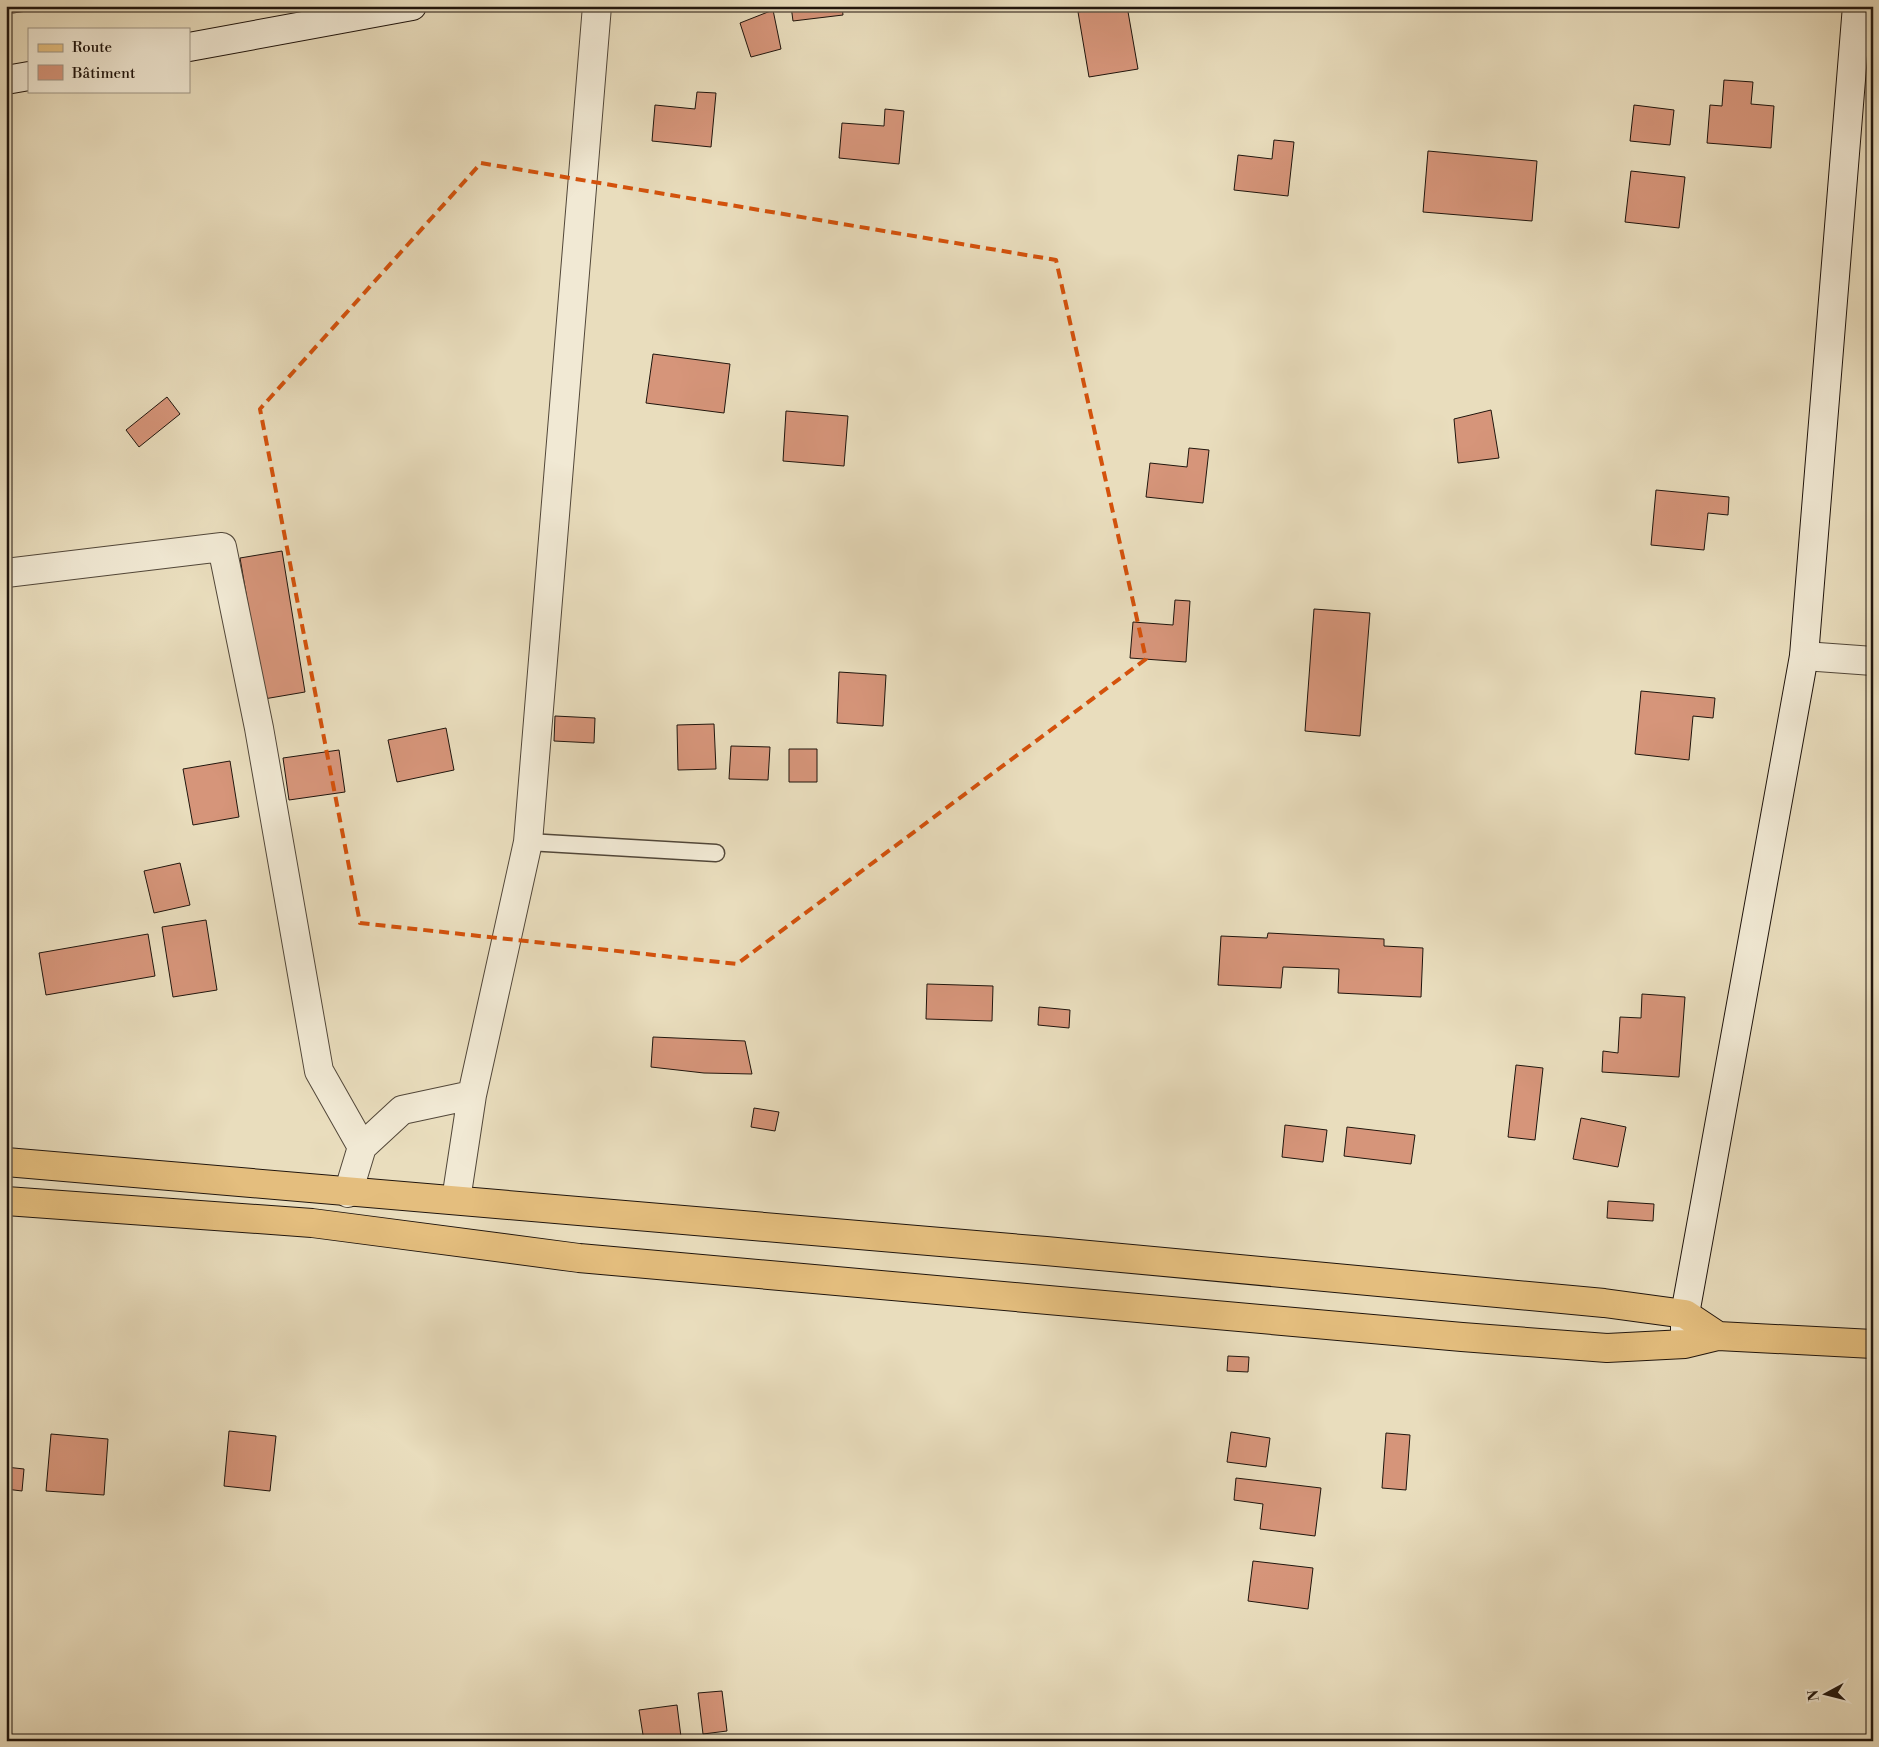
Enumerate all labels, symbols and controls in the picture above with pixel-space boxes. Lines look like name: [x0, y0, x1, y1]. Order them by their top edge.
legend: [28, 28, 190, 92]
text: Route: [72, 38, 112, 57]
text: Bâtiment: [71, 64, 136, 83]
north arrow: [1802, 1670, 1852, 1720]
text: N: [1804, 1689, 1824, 1702]

